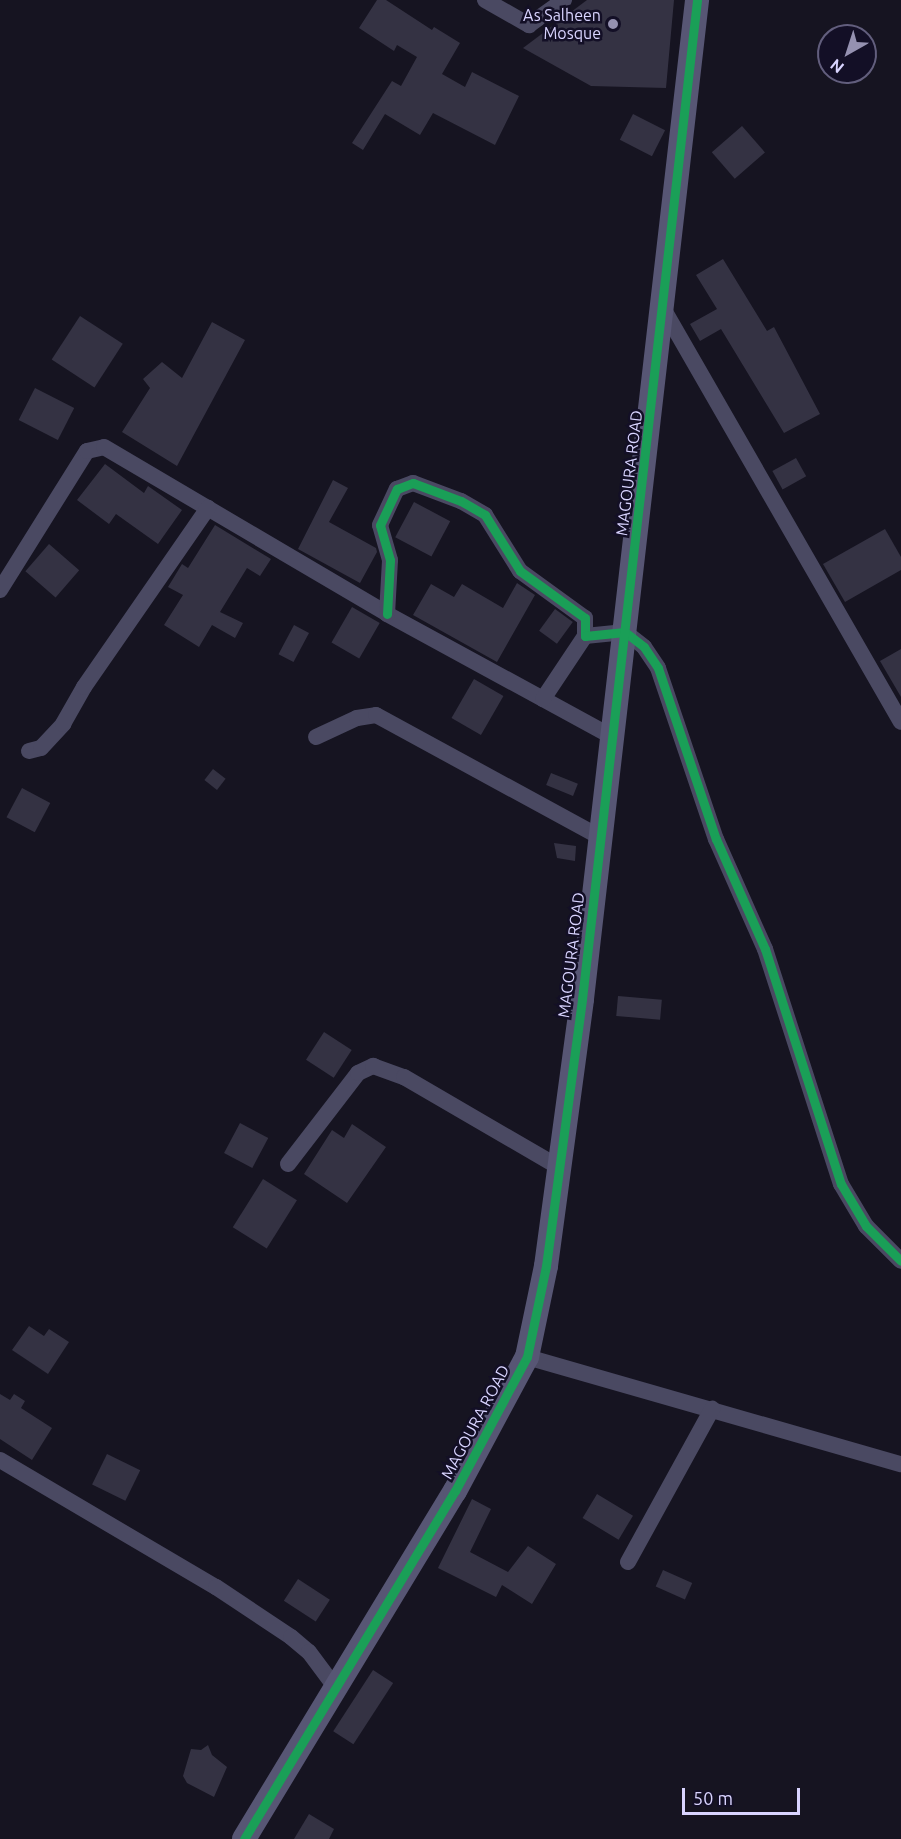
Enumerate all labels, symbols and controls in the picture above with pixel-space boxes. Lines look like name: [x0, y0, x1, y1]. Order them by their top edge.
place label: As Salheen Mosque: [523, 5, 601, 43]
marker: As Salheen Mosque: [606, 17, 620, 31]
north arrow: [817, 24, 877, 84]
text: N: [827, 56, 847, 77]
street label: MAGOURA ROAD: [612, 409, 646, 537]
street label: MAGOURA ROAD: [554, 891, 588, 1019]
street label: MAGOURA ROAD: [437, 1362, 513, 1482]
scale bar: [685, 1776, 804, 1814]
text: 50 m: [693, 1788, 733, 1808]

